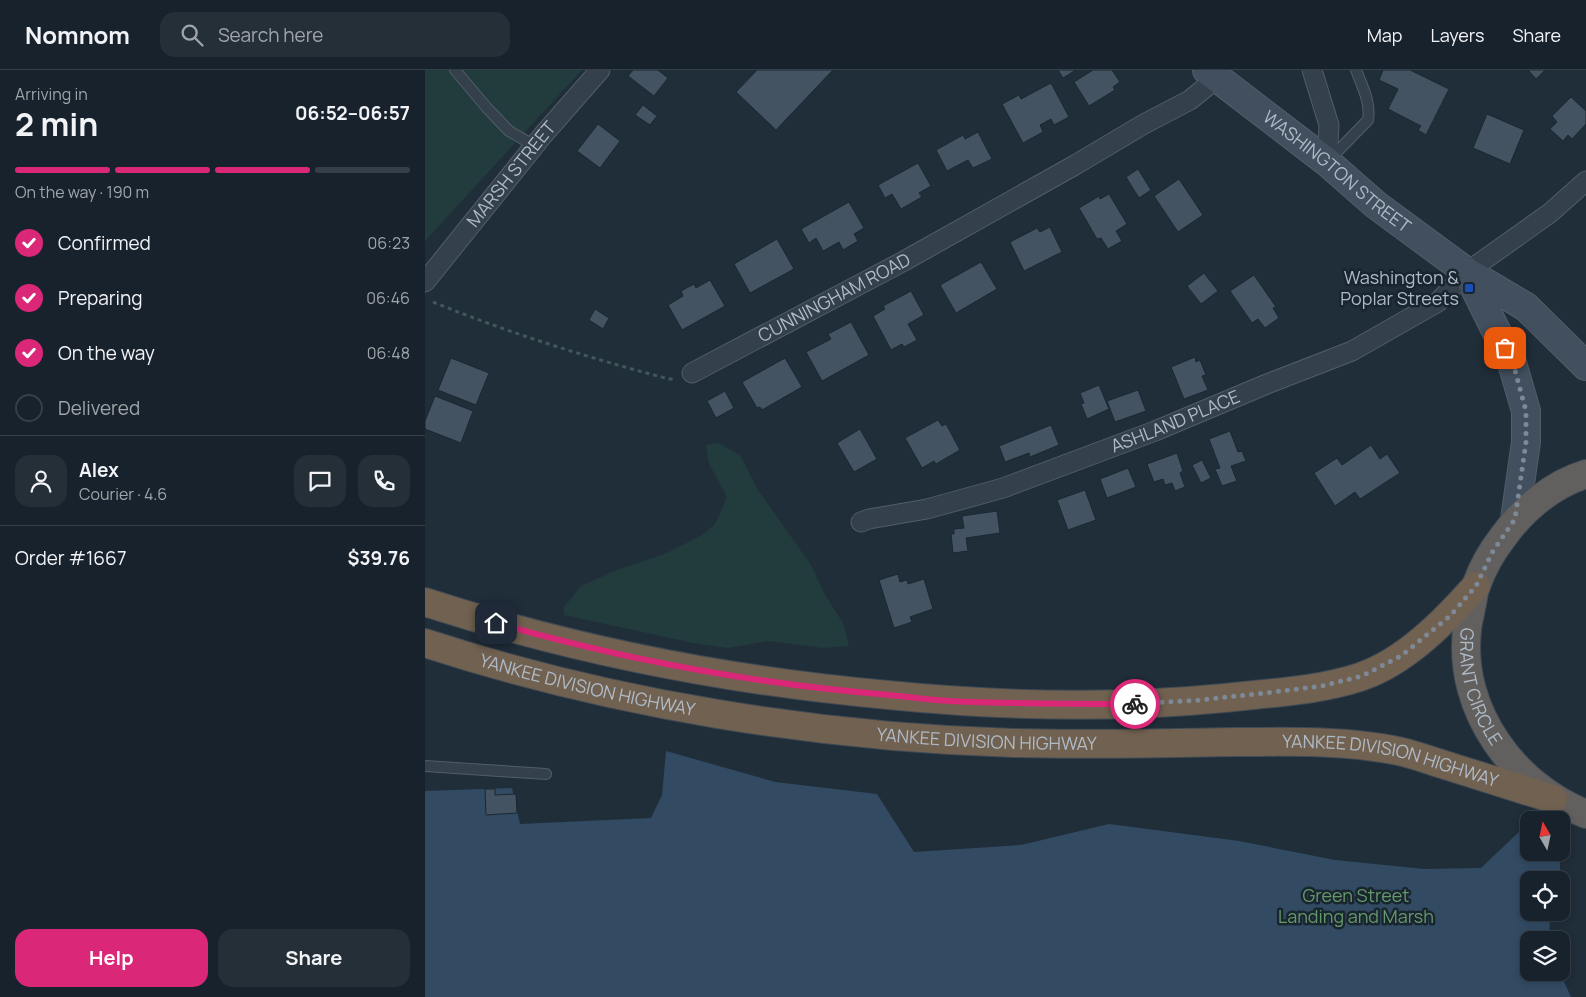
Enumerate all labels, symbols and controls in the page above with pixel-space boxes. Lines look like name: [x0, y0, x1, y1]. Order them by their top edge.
search box: [160, 12, 510, 57]
text: Nomnom: [25, 18, 130, 51]
icon: search: [178, 21, 206, 49]
text: Search here: [218, 22, 323, 48]
text: Map: [1367, 23, 1402, 47]
text: Layers: [1430, 23, 1484, 47]
text: Share: [1512, 23, 1561, 47]
text: Arriving in: [15, 83, 88, 105]
text: 06:52–06:57: [295, 100, 410, 126]
text: 2 min: [15, 102, 98, 146]
street label: WASHINGTON STREET: [1259, 104, 1416, 238]
street label: MARSH STREET: [461, 116, 561, 232]
text: On the way · 190 m: [15, 181, 149, 203]
icon: check: [15, 229, 43, 257]
text: Confirmed: [58, 230, 151, 256]
text: 06:23: [368, 232, 410, 254]
street label: CUNNINGHAM ROAD: [753, 247, 914, 347]
place label: Washington & Poplar Streets: [1340, 265, 1459, 310]
marker: Washington & Poplar Streets: [1463, 282, 1475, 294]
icon: check: [15, 284, 43, 312]
text: Preparing: [58, 285, 143, 311]
text: 06:46: [366, 287, 410, 309]
pin: [1484, 327, 1526, 369]
icon: bag: [1491, 334, 1519, 362]
icon: check: [15, 339, 43, 367]
text: On the way: [58, 340, 155, 366]
text: 06:48: [367, 342, 410, 364]
street label: ASHLAND PLACE: [1107, 384, 1243, 458]
text: Delivered: [58, 395, 140, 421]
button: person: [15, 455, 67, 507]
button: chat: [294, 455, 346, 507]
button: phone: [358, 455, 410, 507]
text: Alex: [79, 457, 119, 483]
text: Courier · 4.6: [79, 483, 167, 505]
text: Order #1667: [15, 545, 126, 571]
text: $39.76: [348, 545, 410, 571]
pin: [475, 602, 517, 644]
icon: home: [482, 609, 510, 637]
street label: GRANT CIRCLE: [1455, 627, 1508, 750]
street label: YANKEE DIVISION HIGHWAY: [477, 648, 698, 721]
courier: [1110, 679, 1160, 729]
icon: bike: [1121, 690, 1149, 718]
street label: YANKEE DIVISION HIGHWAY: [876, 722, 1098, 755]
street label: YANKEE DIVISION HIGHWAY: [1282, 729, 1502, 792]
north arrow: [1520, 811, 1570, 861]
map controls: [1520, 811, 1570, 981]
button: locate: [1520, 871, 1570, 921]
park label: Green Street Landing and Marsh: [1278, 883, 1434, 928]
button: Help: [15, 929, 208, 987]
button: Share: [218, 929, 410, 987]
button: layers: [1520, 931, 1570, 981]

